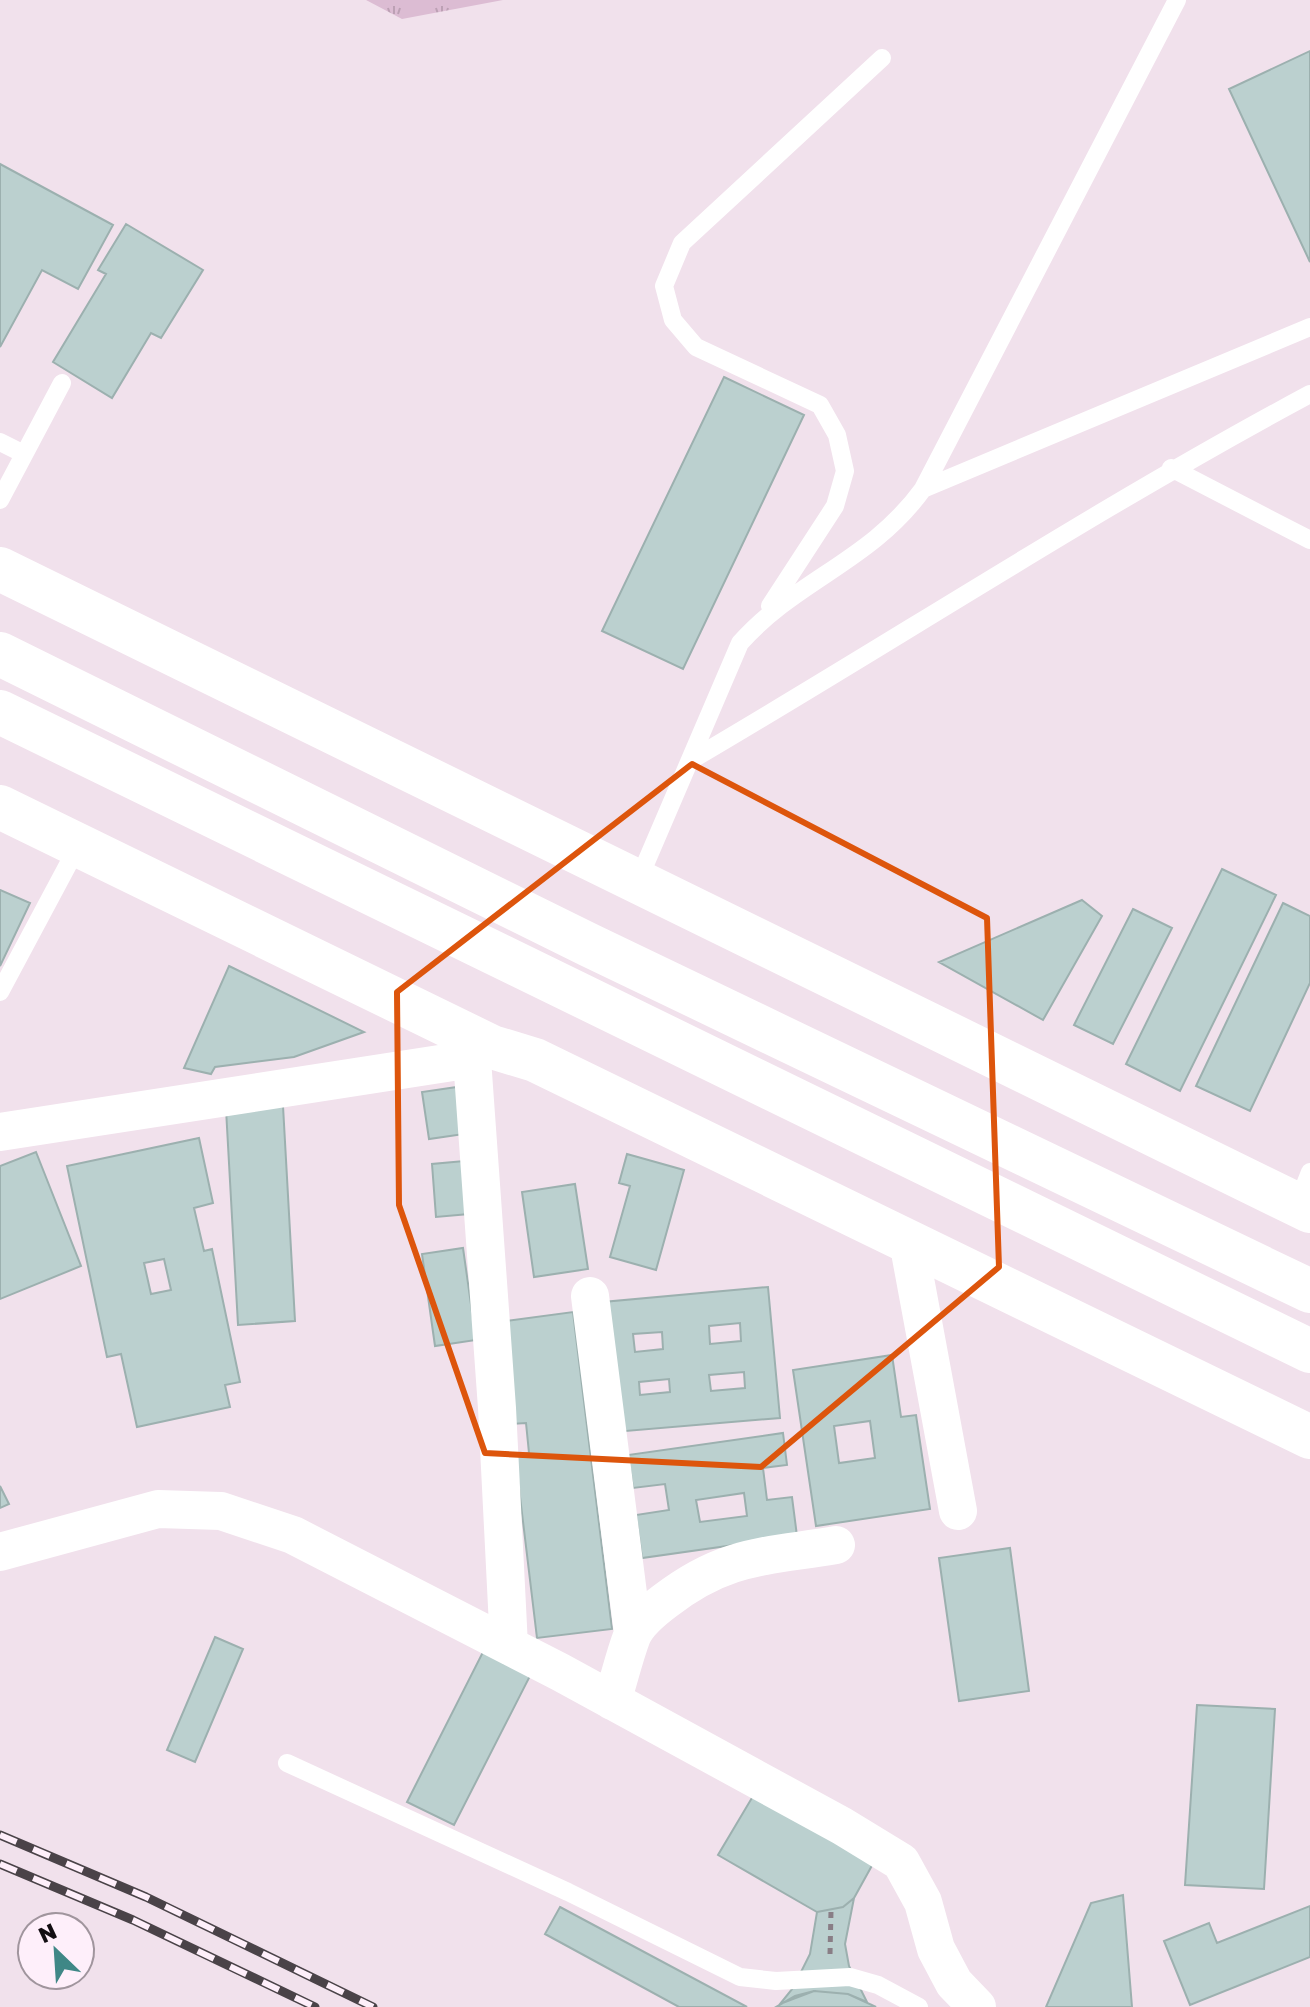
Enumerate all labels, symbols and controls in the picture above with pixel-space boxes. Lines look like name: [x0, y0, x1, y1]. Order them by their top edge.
north arrow: [16, 1911, 96, 1991]
text: N: [34, 1917, 61, 1948]

